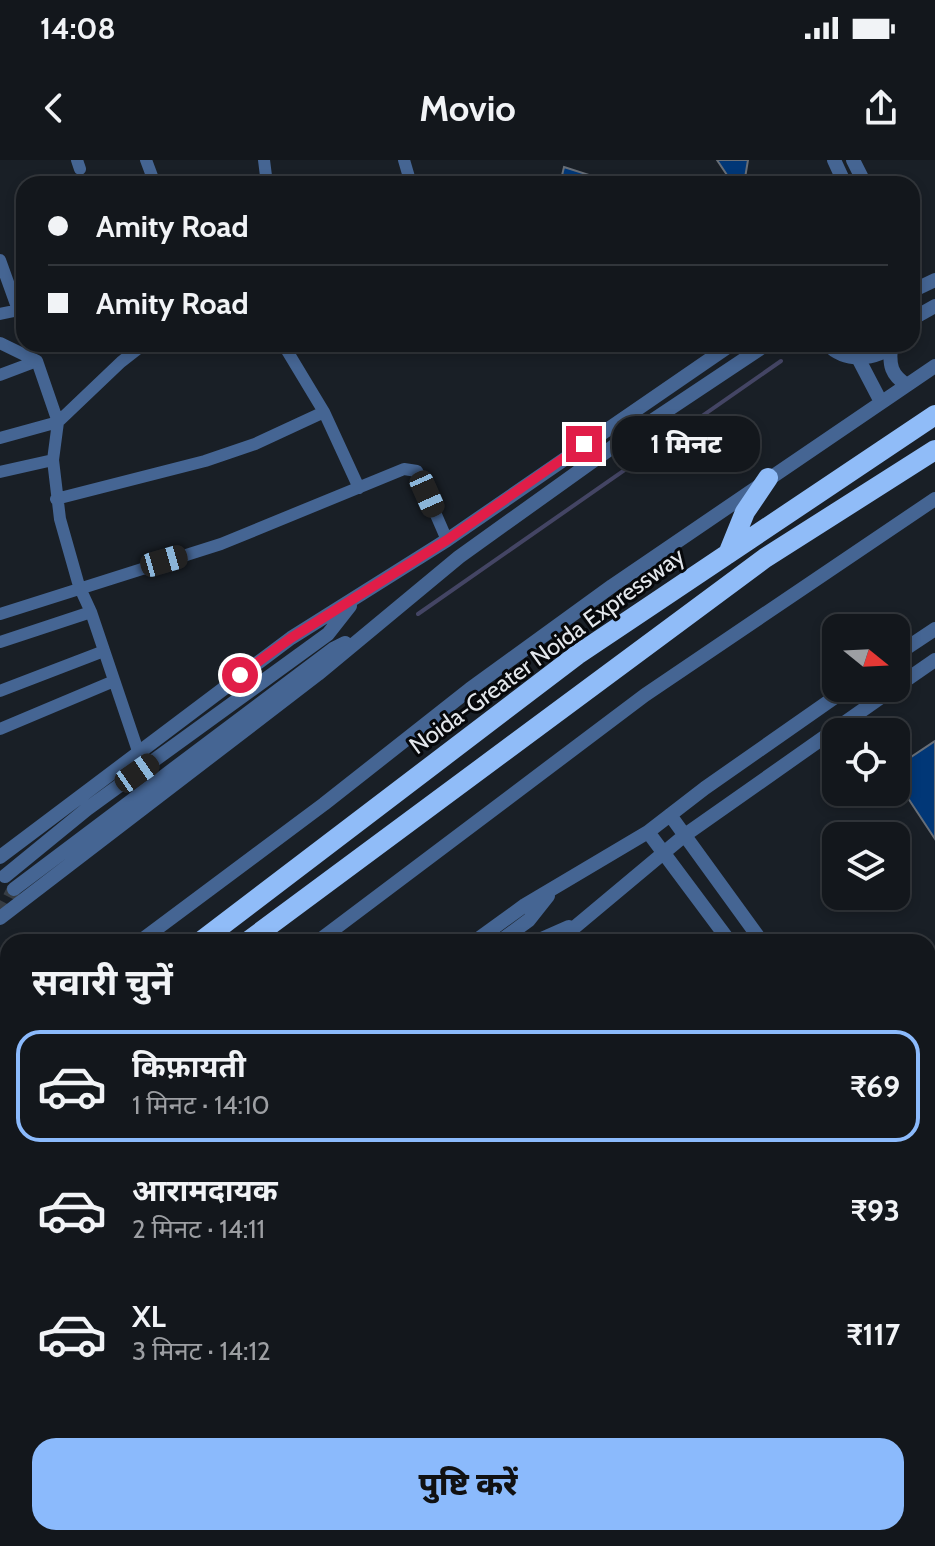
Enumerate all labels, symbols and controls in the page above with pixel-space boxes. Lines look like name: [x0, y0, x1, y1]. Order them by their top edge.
text: 14:08: [40, 10, 116, 47]
icon: back: [32, 86, 76, 130]
text: Movio: [419, 86, 516, 130]
icon: share: [859, 86, 903, 130]
text: Amity Road: [96, 208, 249, 245]
text: Amity Road: [96, 285, 249, 322]
callout: 1 मिनट: [612, 416, 760, 472]
route end: [566, 426, 602, 462]
text: 1 मिनट: [650, 428, 722, 460]
car: [406, 467, 448, 521]
street label: Noida-Greater Noida Expressway: [403, 541, 690, 760]
car: [138, 543, 190, 579]
north arrow: [822, 614, 910, 702]
map controls: [822, 614, 910, 910]
route start: [222, 657, 258, 693]
button: locate: [822, 718, 910, 806]
car: [110, 749, 164, 797]
button: layers: [822, 822, 910, 910]
text: सवारी चुनें: [32, 960, 173, 1004]
text: किफ़ायती: [132, 1048, 246, 1085]
icon: car: [36, 1050, 108, 1122]
text: ₹69: [850, 1068, 900, 1105]
text: 1 मिनट · 14:10: [132, 1089, 270, 1121]
text: आरामदायक: [132, 1172, 278, 1209]
icon: car: [36, 1174, 108, 1246]
text: ₹93: [851, 1192, 900, 1229]
text: 2 मिनट · 14:11: [132, 1213, 265, 1245]
icon: car: [36, 1298, 108, 1370]
text: XL: [132, 1298, 166, 1335]
text: ₹117: [846, 1316, 900, 1353]
text: 3 मिनट · 14:12: [132, 1335, 271, 1367]
button: पुष्टि करें: [32, 1438, 904, 1530]

